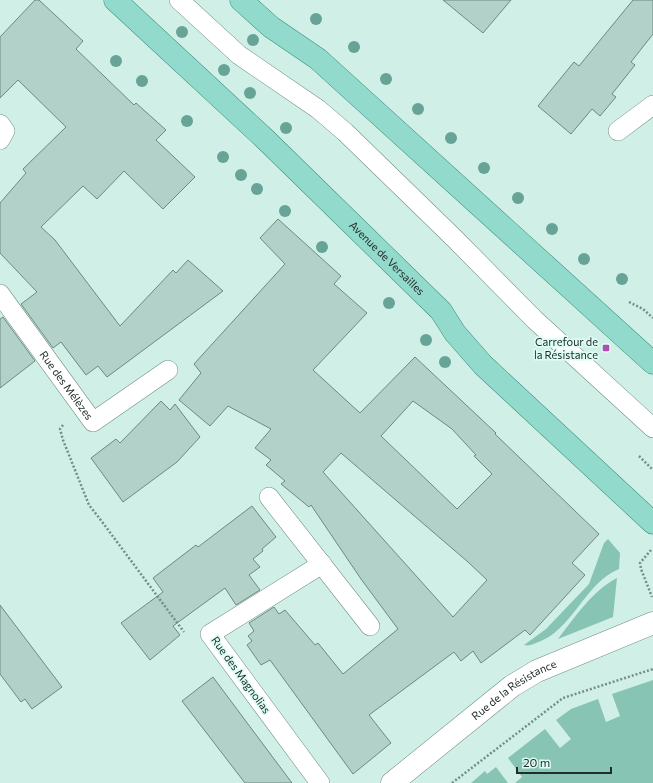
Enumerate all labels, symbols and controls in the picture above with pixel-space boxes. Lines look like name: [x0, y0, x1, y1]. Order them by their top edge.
street label: Avenue de Versailles: [347, 218, 428, 297]
place label: Carrefour de la Résistance: [534, 335, 598, 361]
marker: Carrefour de la Résistance: [601, 343, 611, 353]
street label: Rue des Mélèzes: [37, 348, 96, 422]
street label: Rue des Magnolias: [209, 634, 274, 716]
street label: Rue de la Résistance: [469, 657, 558, 722]
scale bar: [517, 749, 611, 775]
text: 20 m: [523, 755, 550, 769]

